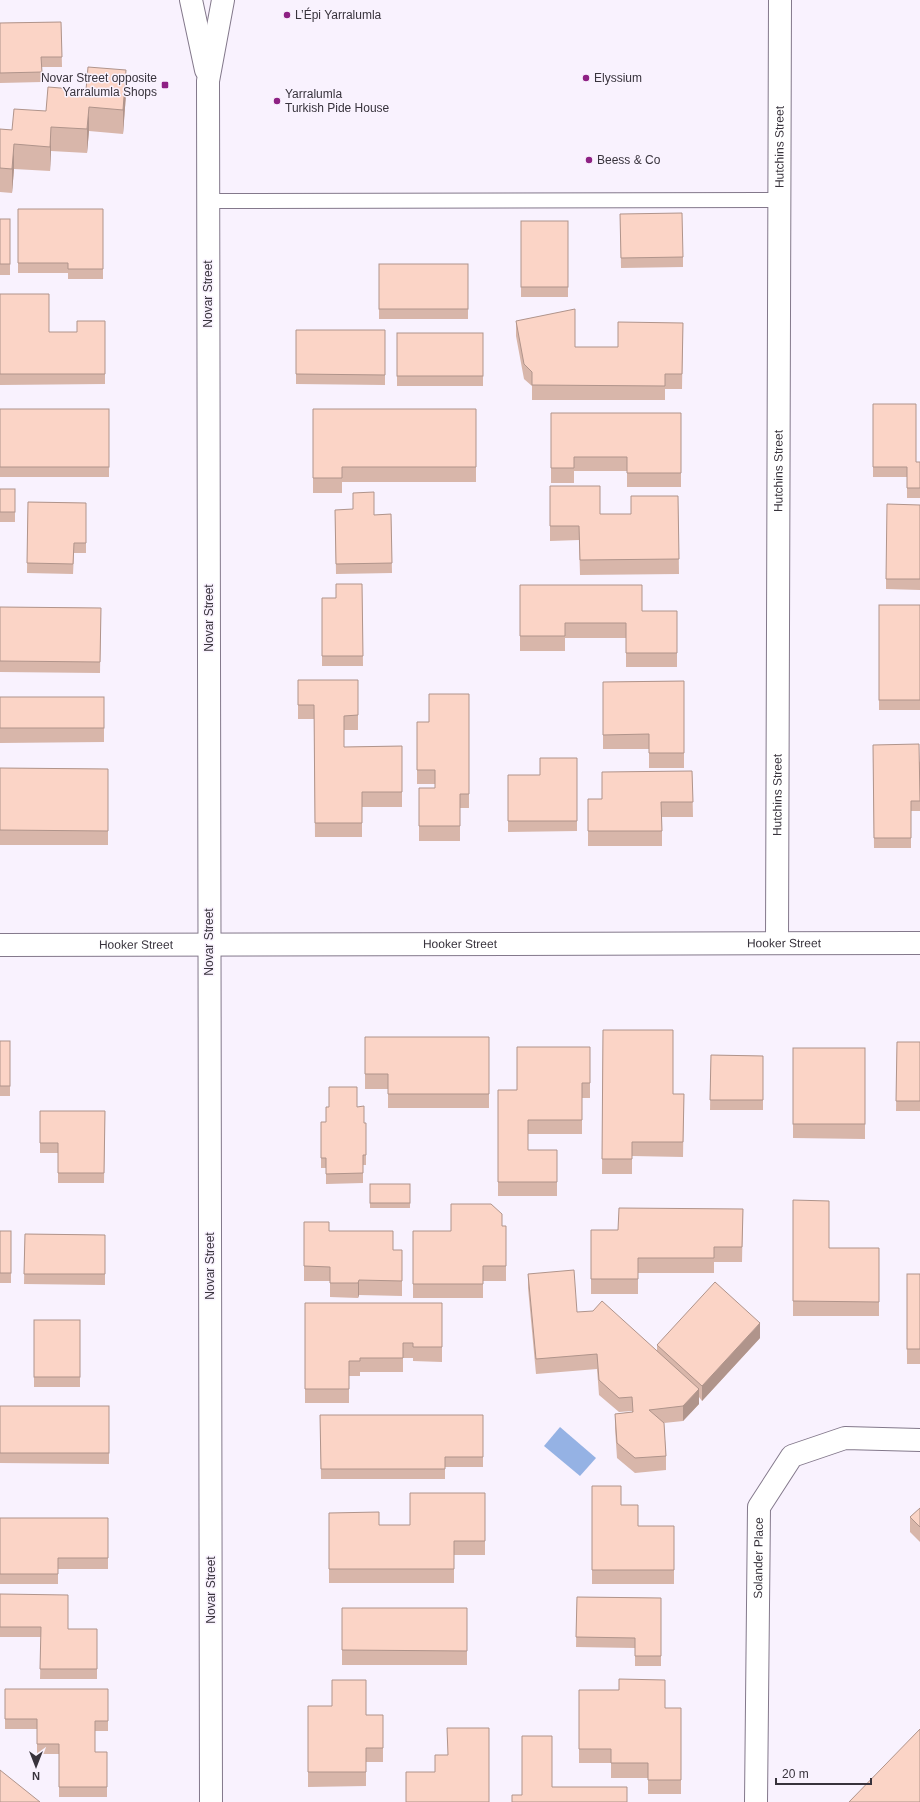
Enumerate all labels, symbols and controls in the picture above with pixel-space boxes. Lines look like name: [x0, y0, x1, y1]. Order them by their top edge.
place label: L’Épi Yarralumla: [295, 7, 382, 22]
marker: L’Épi Yarralumla: [282, 10, 292, 20]
place label: Novar Street opposite Yarralumla Shops: [41, 71, 157, 99]
place label: Elyssium: [594, 71, 642, 85]
marker: Elyssium: [581, 73, 591, 83]
marker: Novar Street opposite Yarralumla Shops: [160, 80, 170, 90]
place label: Yarralumla Turkish Pide House: [285, 87, 390, 115]
marker: Yarralumla Turkish Pide House: [272, 96, 282, 106]
street label: Hutchins Street: [772, 105, 787, 188]
place label: Beess & Co: [597, 153, 661, 167]
marker: Beess & Co: [584, 155, 594, 165]
street label: Novar Street: [201, 260, 215, 328]
street label: Hutchins Street: [771, 429, 786, 512]
street label: Novar Street: [202, 584, 216, 652]
street label: Hutchins Street: [770, 753, 785, 836]
street label: Novar Street: [202, 908, 216, 976]
street label: Hooker Street: [747, 936, 822, 950]
street label: Hooker Street: [423, 937, 498, 951]
street label: Hooker Street: [99, 938, 174, 952]
street label: Novar Street: [203, 1232, 217, 1300]
street label: Solander Place: [751, 1517, 766, 1599]
street label: Novar Street: [204, 1556, 218, 1624]
north arrow: [16, 1746, 56, 1786]
scale bar: [776, 1760, 871, 1786]
text: 20 m: [782, 1767, 809, 1781]
text: N: [32, 1770, 40, 1782]

